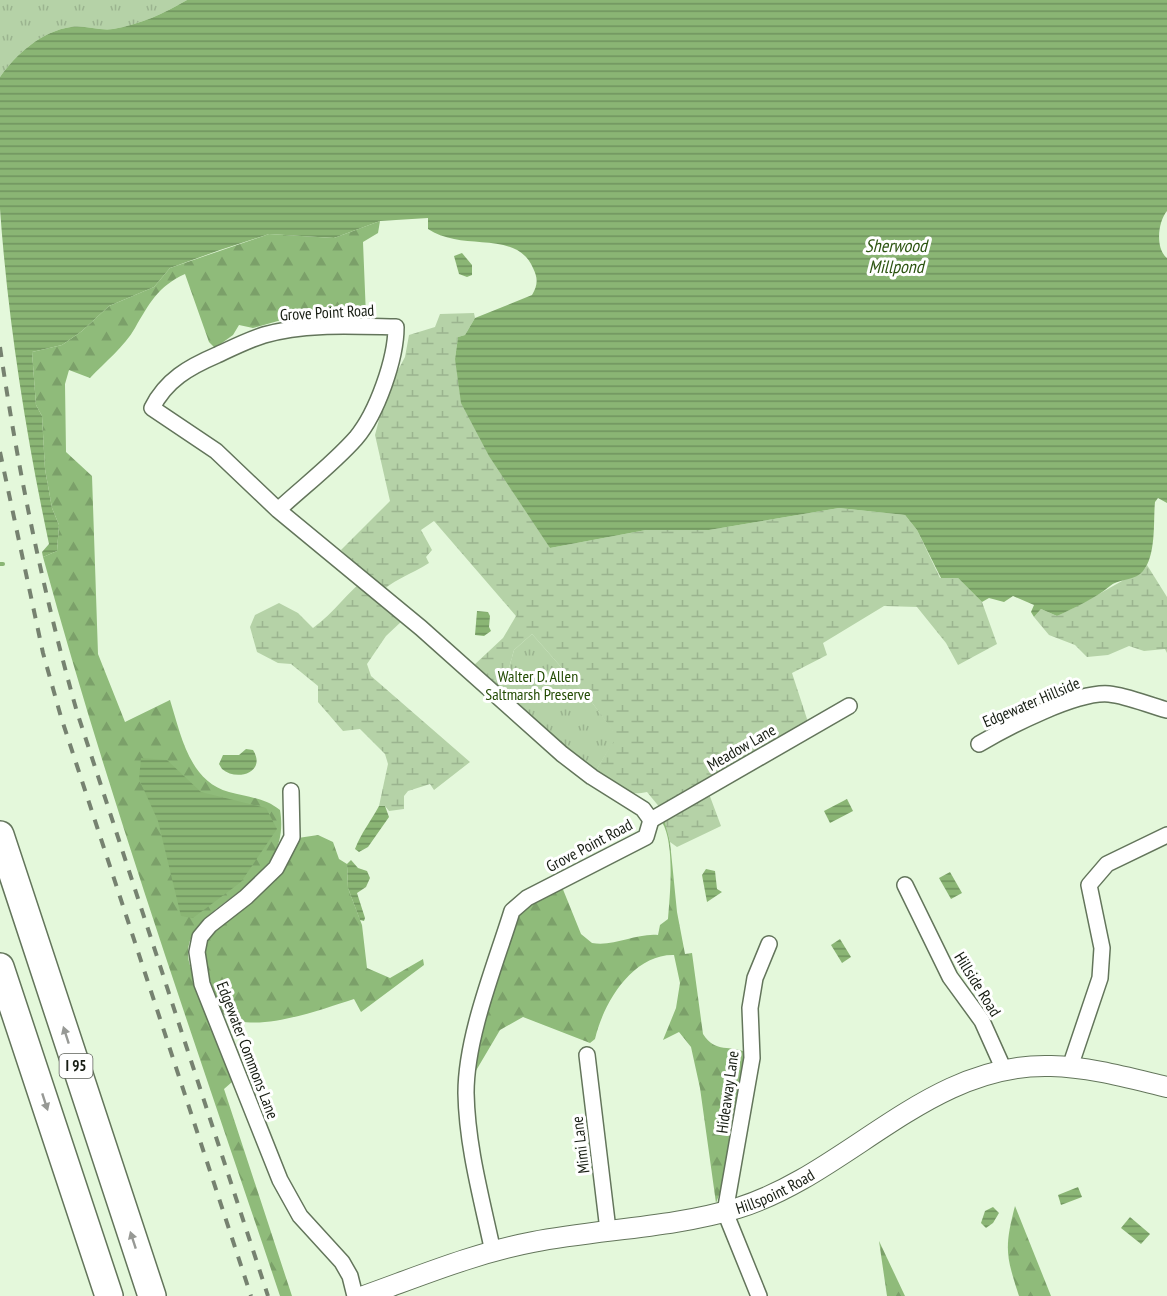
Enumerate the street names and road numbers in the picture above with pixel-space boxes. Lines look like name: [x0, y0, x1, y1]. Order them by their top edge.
street label: Grove Point Road: [279, 300, 375, 324]
street label: Edgewater Hillside: [979, 673, 1083, 731]
street label: Meadow Lane: [703, 719, 779, 775]
street label: Grove Point Road: [543, 814, 635, 876]
street label: Hillside Road: [950, 948, 1006, 1020]
street label: Edgewater Commons Lane: [213, 978, 283, 1122]
street label: Hideaway Lane: [711, 1049, 743, 1135]
road number: I 95: [60, 1054, 92, 1078]
street label: Mimi Lane: [567, 1115, 593, 1175]
street label: Hillspoint Road: [733, 1164, 818, 1218]

